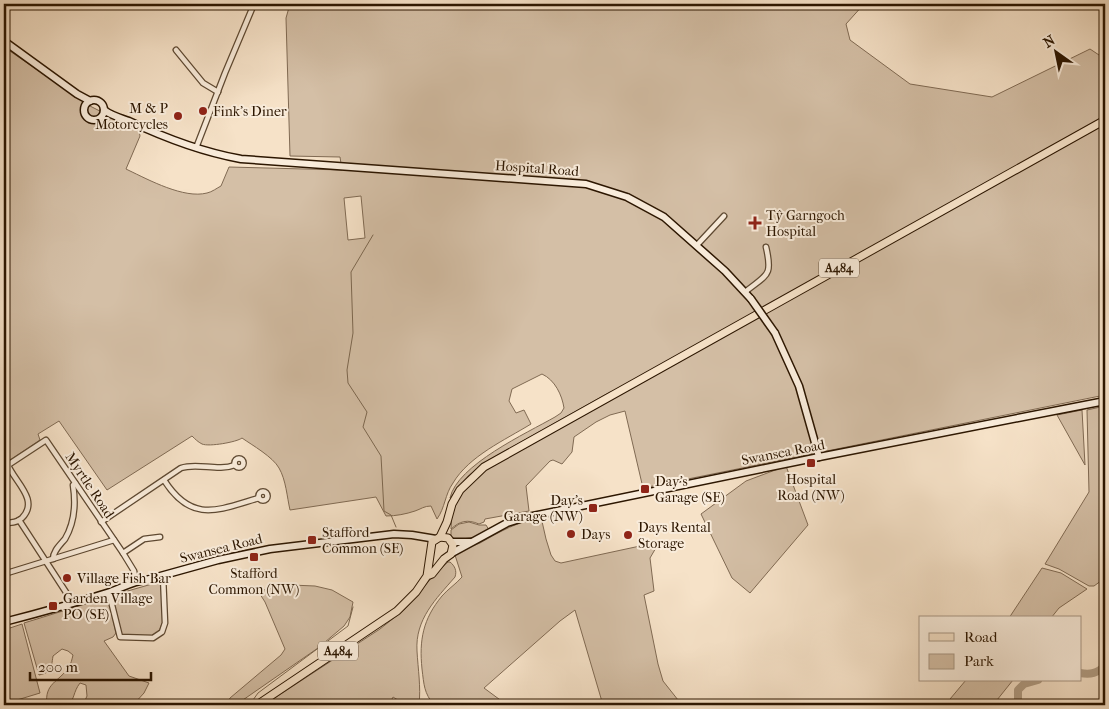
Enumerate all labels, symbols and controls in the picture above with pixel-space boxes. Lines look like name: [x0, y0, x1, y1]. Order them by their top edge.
north arrow: [1032, 28, 1082, 78]
text: N: [1040, 31, 1059, 52]
place label: M & P Motorcycles: [95, 100, 169, 133]
place label: Fink's Diner: [213, 103, 287, 120]
marker: Fink's Diner: [197, 105, 209, 117]
marker: M & P Motorcycles: [172, 110, 184, 122]
street label: Hospital Road: [494, 157, 580, 180]
place label: Tŷ Garngoch Hospital: [766, 207, 845, 240]
marker: Tŷ Garngoch Hospital: [748, 216, 762, 230]
road number: A484: [819, 258, 859, 278]
street label: Swansea Road: [740, 436, 827, 469]
street label: Myrtle Road: [61, 449, 118, 522]
marker: Hospital Road (NW): [805, 457, 817, 469]
place label: Hospital Road (NW): [777, 471, 845, 504]
place label: Day's Garage (SE): [655, 473, 725, 506]
marker: Day's Garage (SE): [639, 483, 651, 495]
place label: Day's Garage (NW): [504, 492, 583, 525]
marker: Day's Garage (NW): [587, 502, 599, 514]
place label: Days Rental Storage: [638, 519, 711, 552]
place label: Stafford Common (SE): [322, 524, 403, 557]
place label: Days: [581, 526, 611, 543]
marker: Days: [565, 528, 577, 540]
marker: Days Rental Storage: [622, 529, 634, 541]
street label: Swansea Road: [178, 530, 265, 567]
marker: Stafford Common (SE): [306, 534, 318, 546]
marker: Stafford Common (NW): [248, 551, 260, 563]
place label: Stafford Common (NW): [209, 565, 300, 598]
place label: Village Fish Bar: [76, 570, 171, 587]
marker: Village Fish Bar: [61, 572, 73, 584]
place label: Garden Village PO (SE): [63, 590, 153, 623]
marker: Garden Village PO (SE): [47, 600, 59, 612]
legend: [919, 616, 1082, 682]
text: Road: [964, 628, 998, 646]
road number: A484: [318, 641, 358, 660]
scale bar: [30, 649, 151, 681]
text: Park: [964, 652, 994, 670]
text: 200 m: [38, 658, 78, 676]

